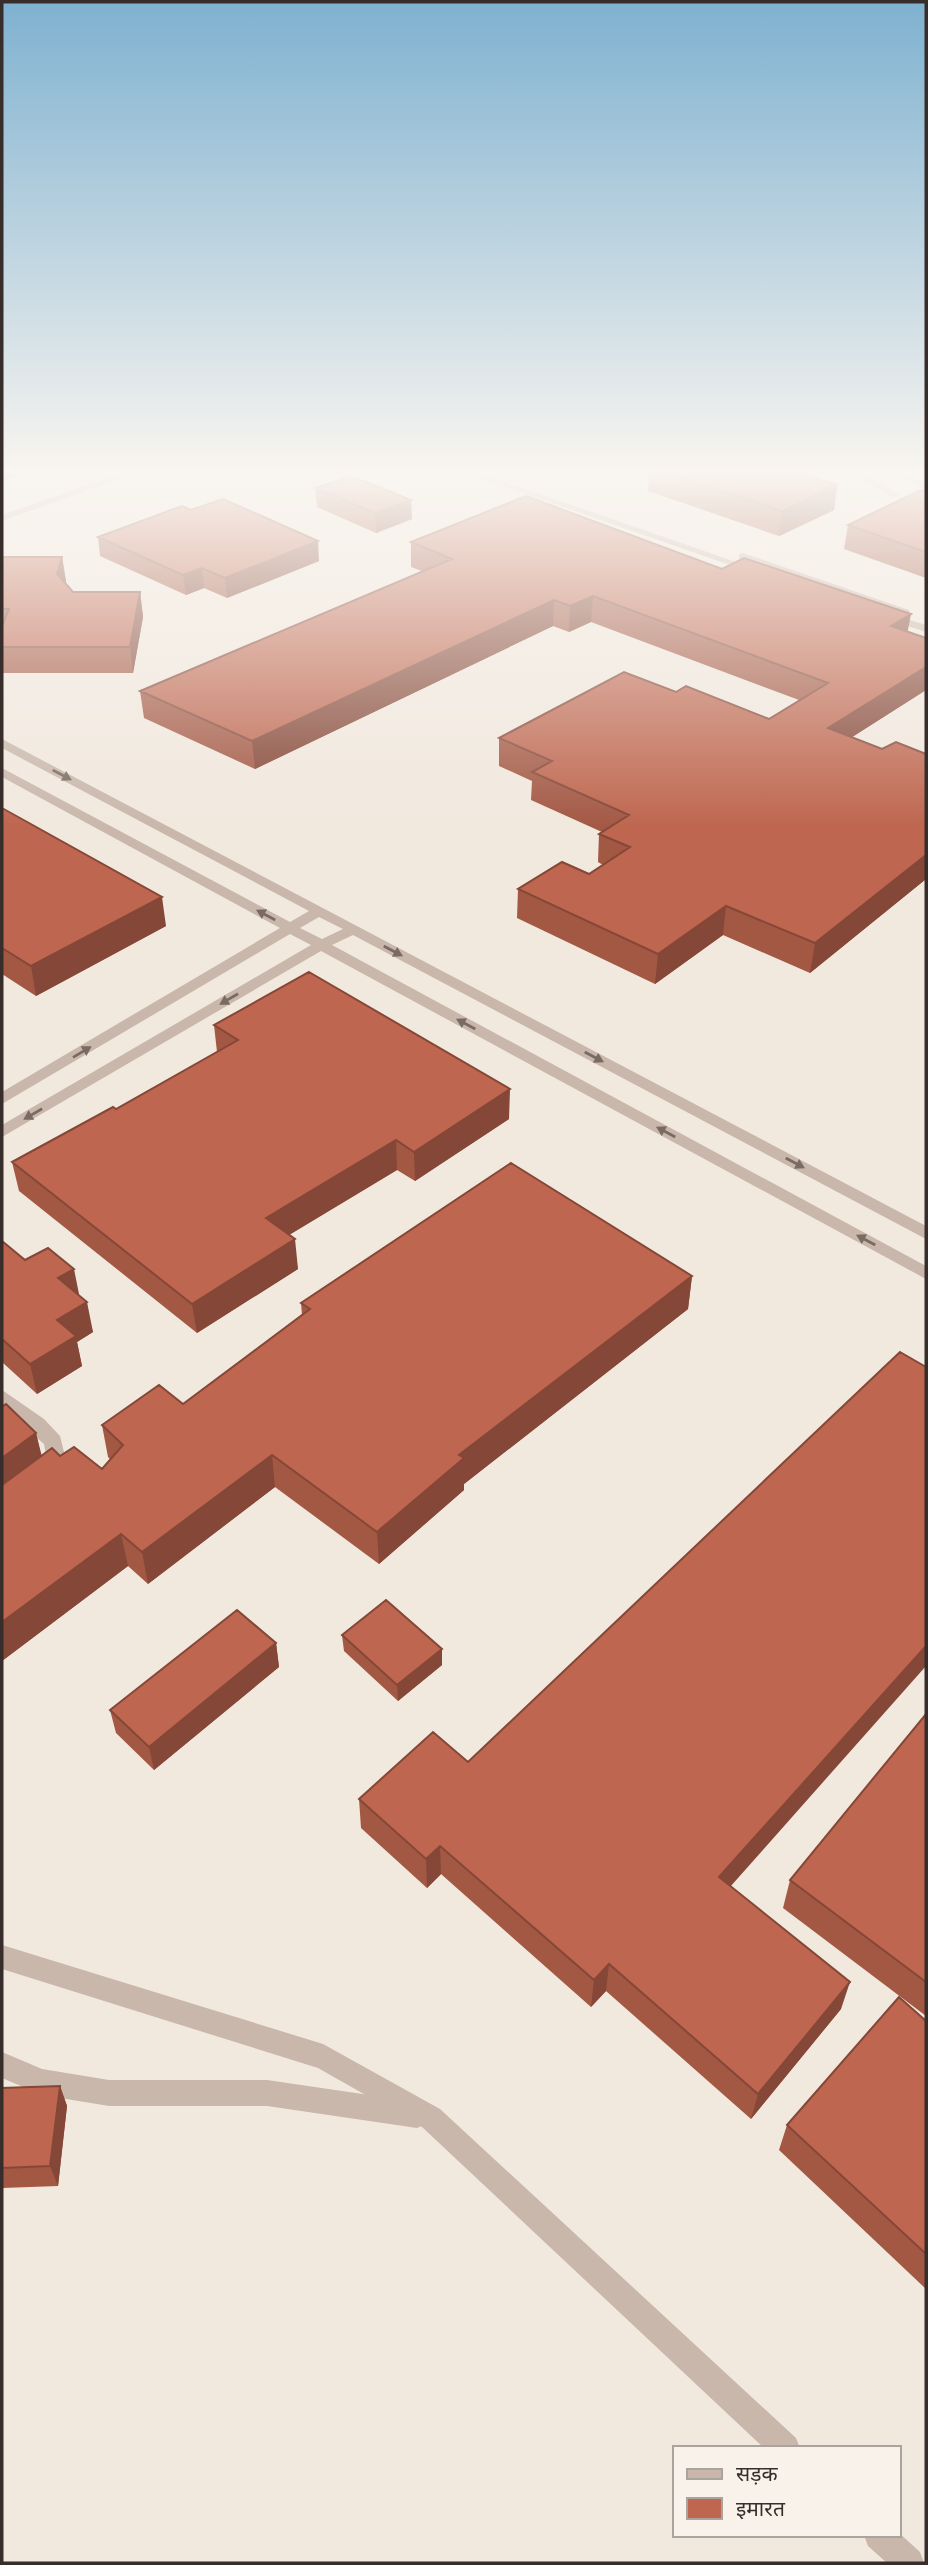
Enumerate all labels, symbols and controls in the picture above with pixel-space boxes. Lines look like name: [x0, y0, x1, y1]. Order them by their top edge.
one-way arrow: [52, 769, 72, 780]
one-way arrow: [257, 909, 276, 921]
one-way arrow: [383, 944, 403, 956]
one-way arrow: [220, 993, 239, 1005]
one-way arrow: [456, 1018, 476, 1030]
one-way arrow: [72, 1045, 91, 1058]
one-way arrow: [584, 1051, 604, 1063]
one-way arrow: [23, 1107, 43, 1119]
one-way arrow: [656, 1126, 676, 1138]
one-way arrow: [785, 1158, 805, 1169]
one-way arrow: [856, 1234, 876, 1246]
legend: [673, 2446, 900, 2537]
text: सड़क: [736, 2461, 778, 2486]
text: इमारत: [736, 2496, 786, 2521]

